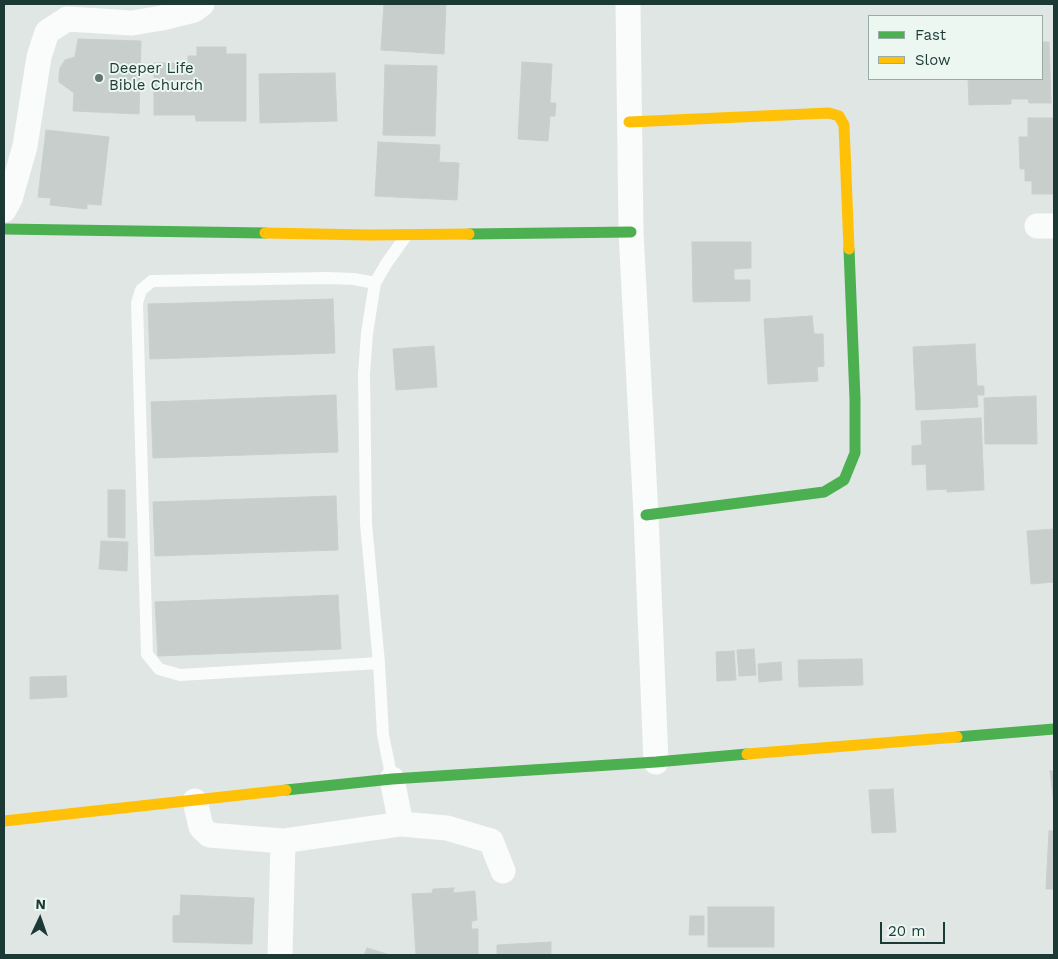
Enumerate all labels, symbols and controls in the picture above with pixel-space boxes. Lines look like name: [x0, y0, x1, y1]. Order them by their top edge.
legend: [868, 15, 1043, 80]
text: Fast: [915, 26, 946, 44]
text: Slow: [915, 51, 951, 69]
place label: Deeper Life Bible Church: [109, 60, 203, 95]
marker: Deeper Life Bible Church: [93, 72, 105, 84]
north arrow: [15, 894, 65, 944]
text: N: [35, 896, 46, 912]
scale bar: [883, 912, 948, 944]
text: 20 m: [888, 922, 926, 940]

